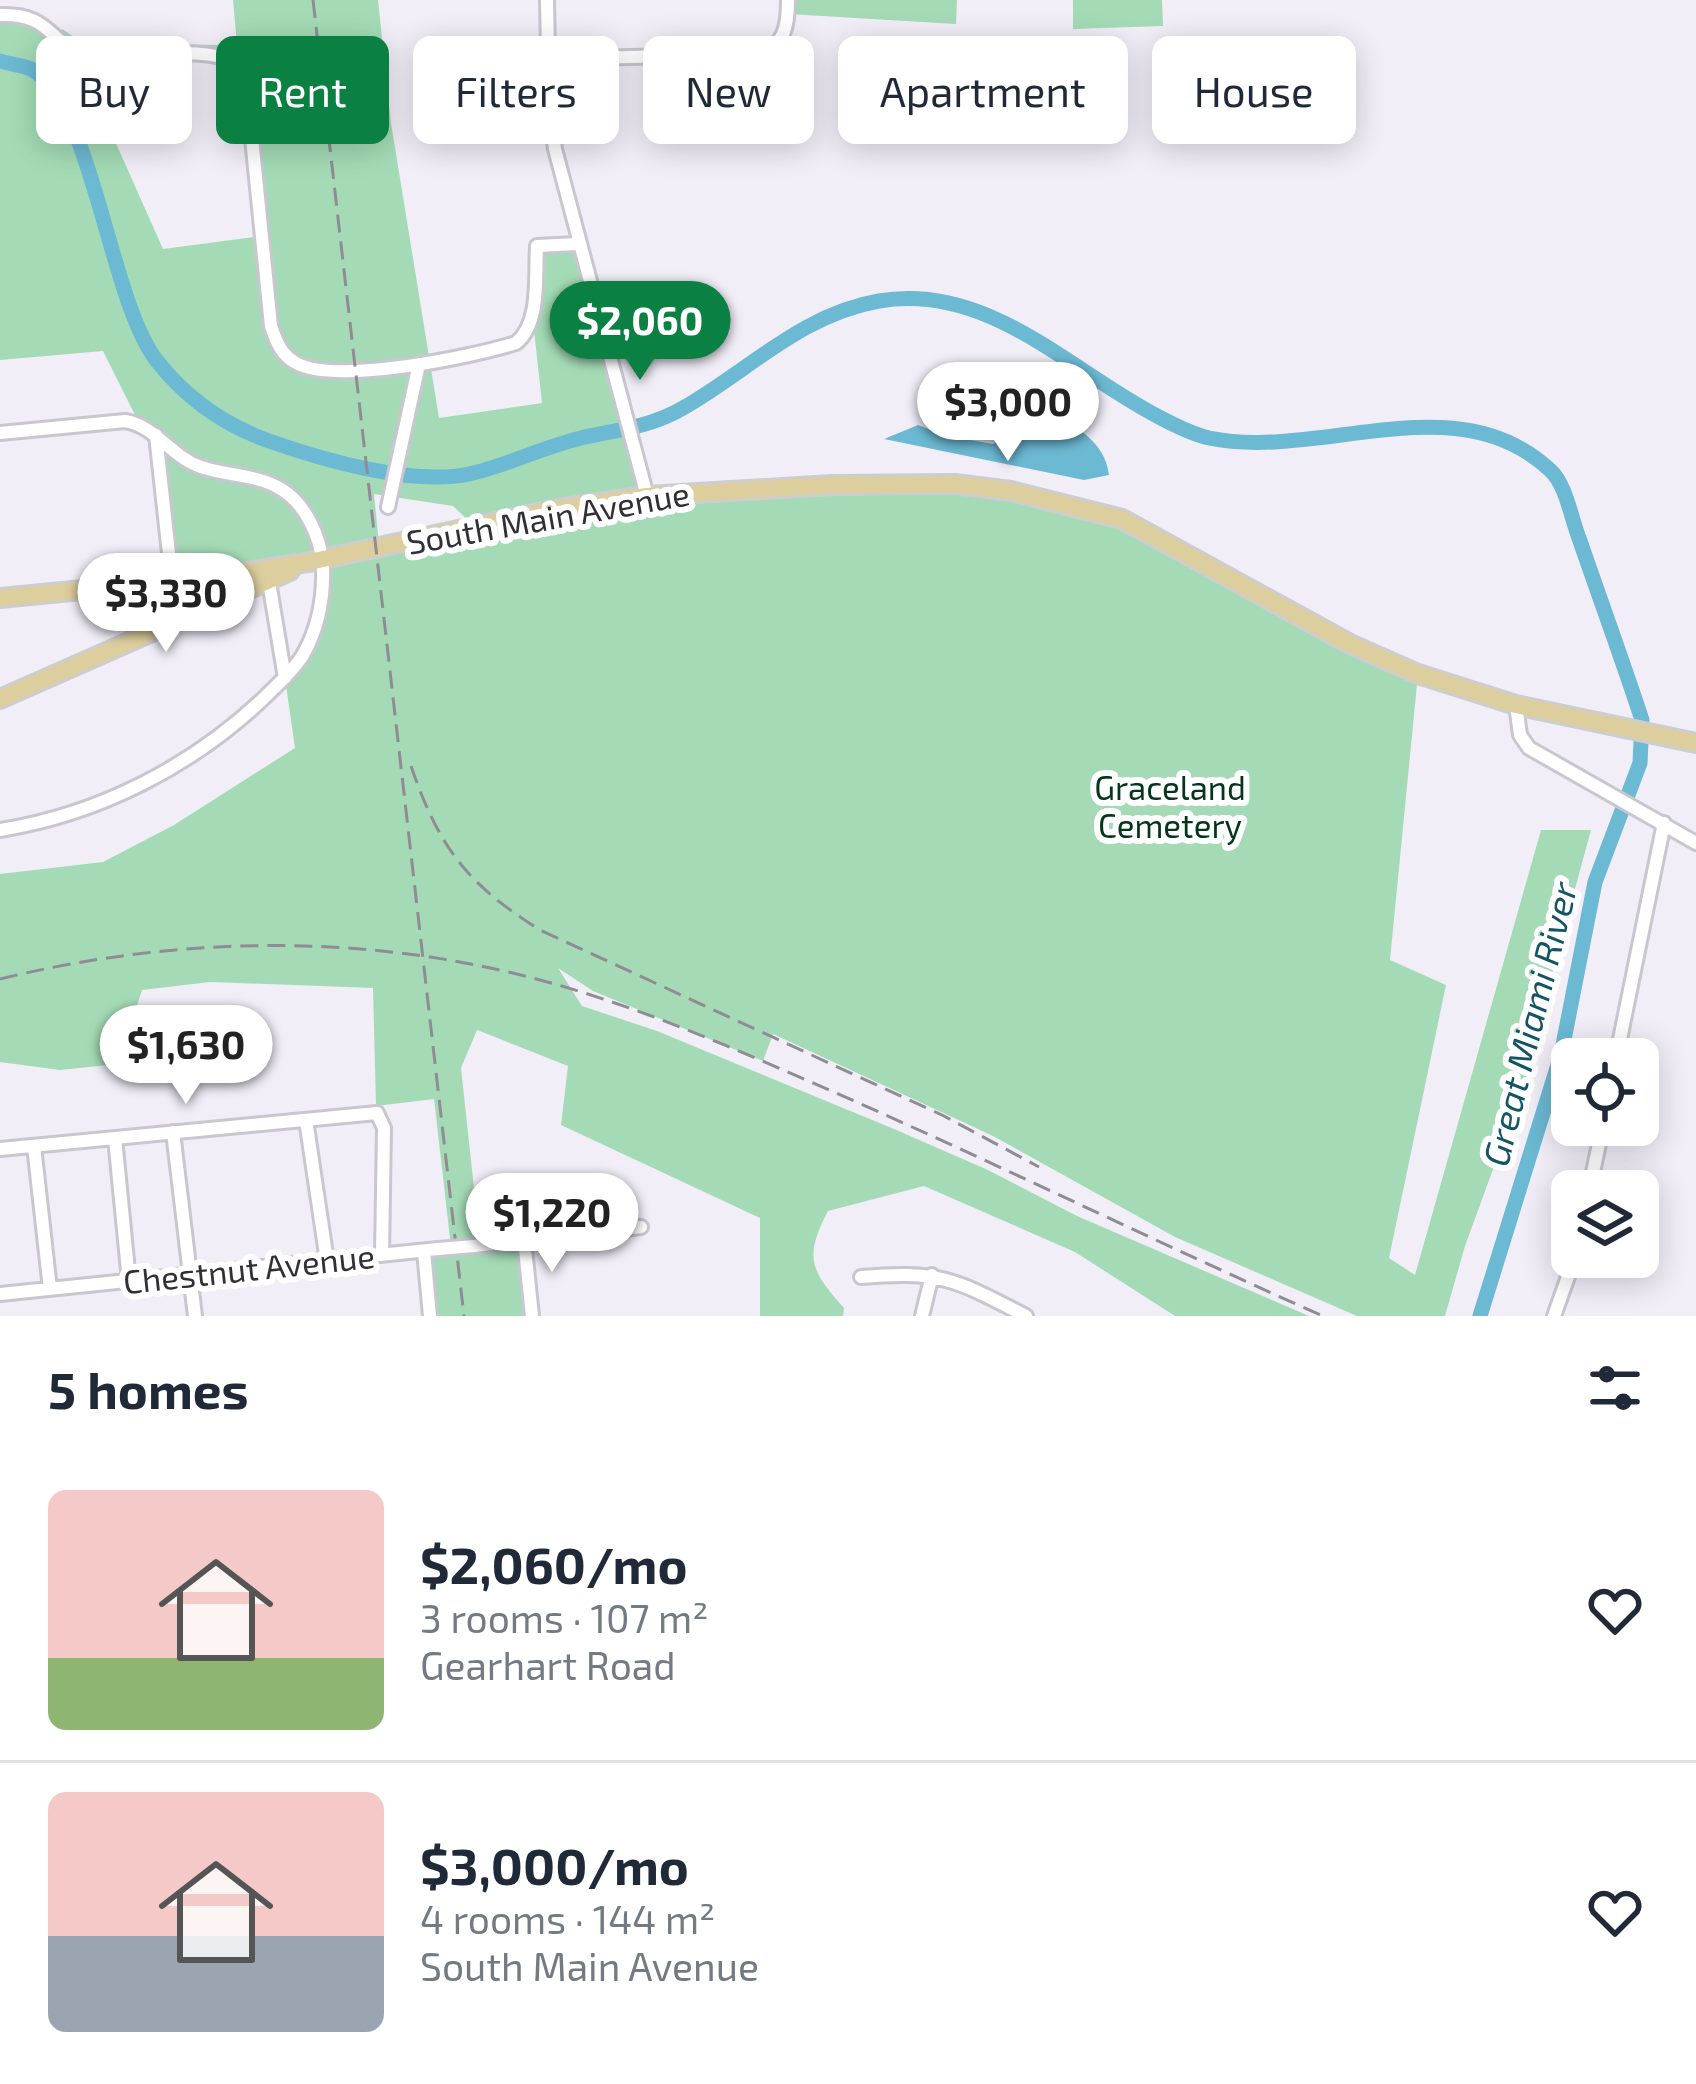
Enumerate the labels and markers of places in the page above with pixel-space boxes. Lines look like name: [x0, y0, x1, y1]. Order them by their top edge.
pin: $2,060: [542, 281, 738, 383]
pin: $3,000: [910, 362, 1106, 464]
pin: $3,330: [68, 553, 264, 655]
pin: $1,630: [88, 1005, 284, 1107]
pin: $1,220: [454, 1173, 650, 1275]

